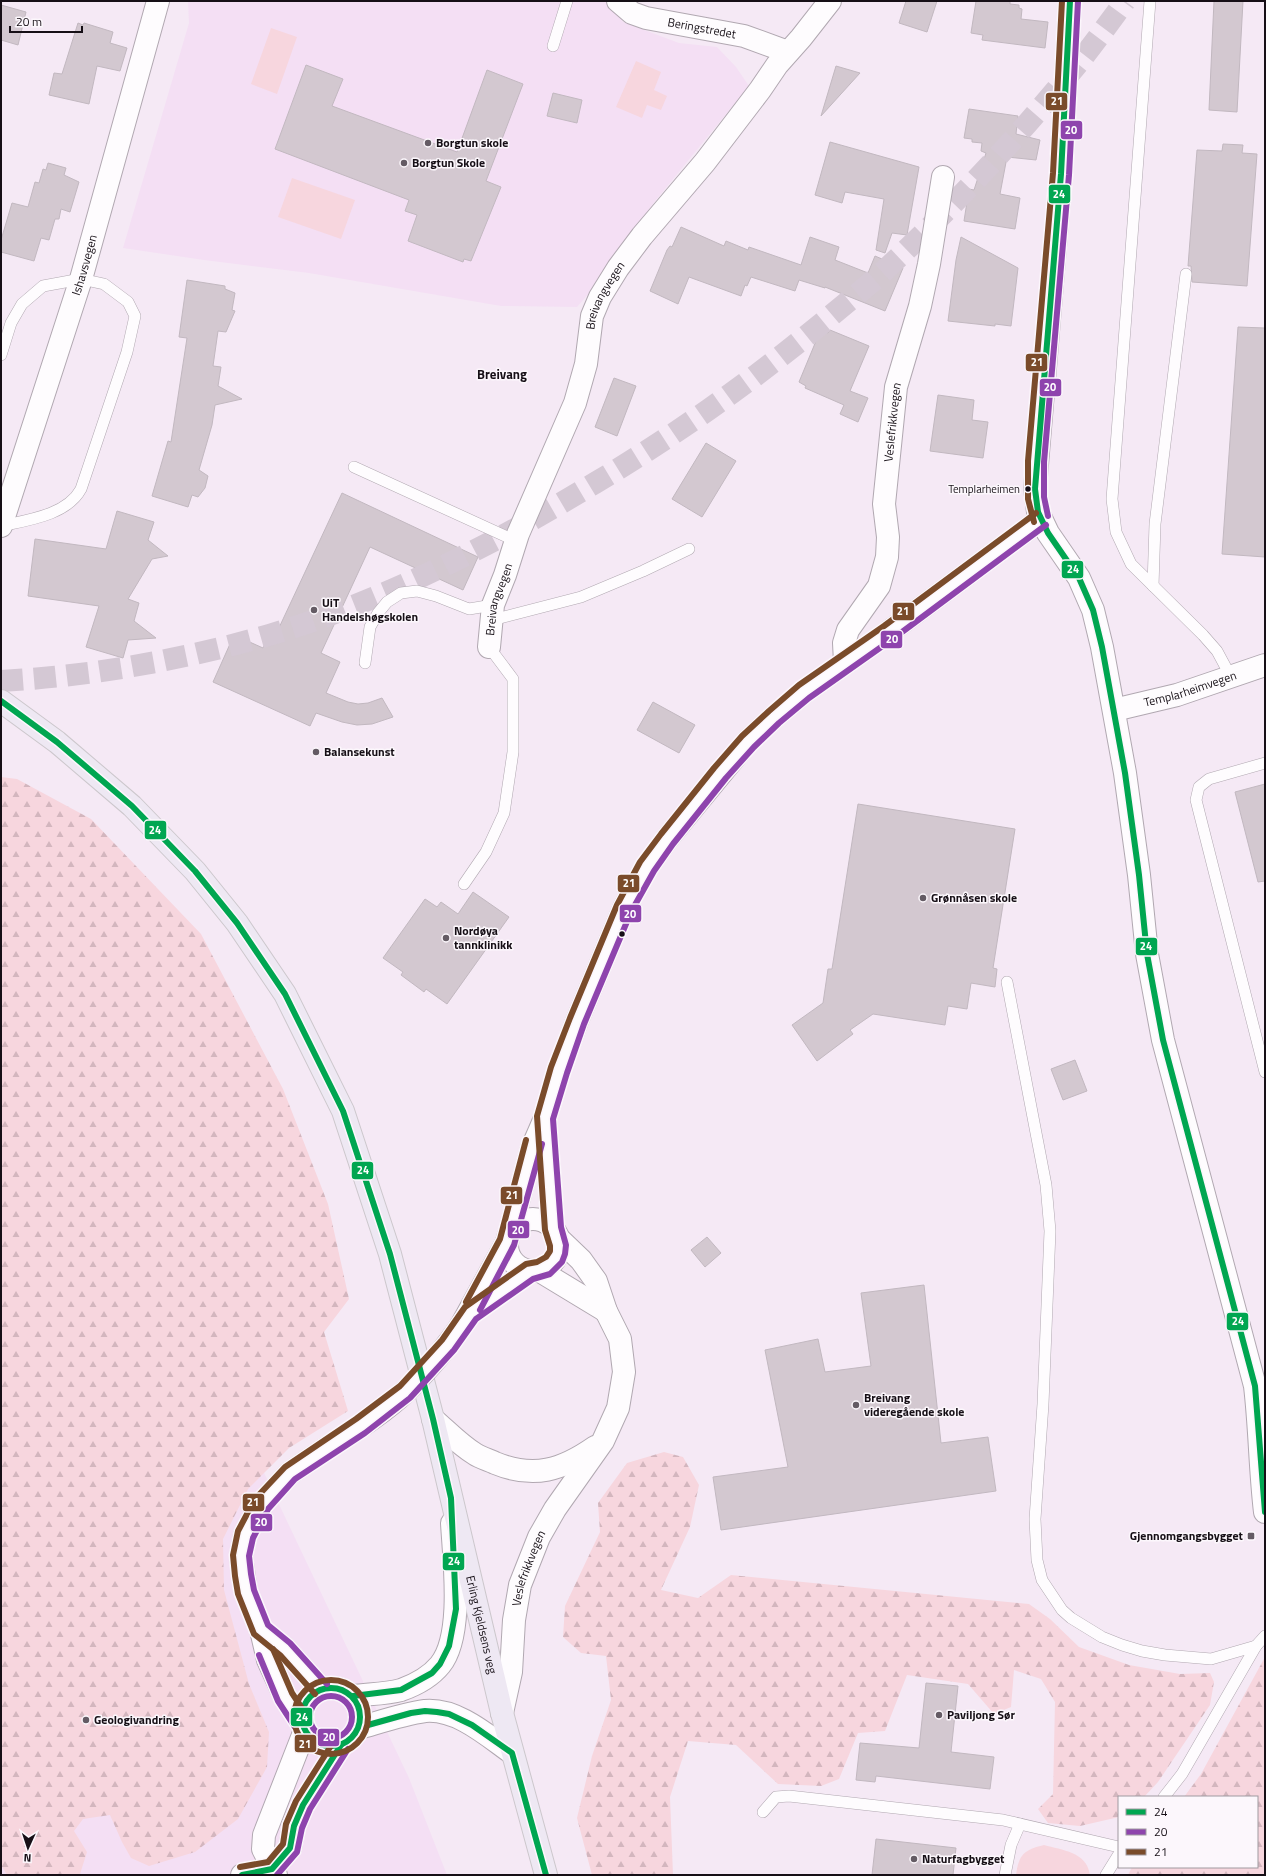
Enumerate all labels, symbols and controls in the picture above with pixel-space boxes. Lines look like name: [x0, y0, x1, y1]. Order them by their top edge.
scale bar: [10, 8, 82, 34]
text: 20 m: [16, 12, 42, 31]
street label: Beringstredet: [666, 12, 738, 44]
line badge: 21: [1045, 92, 1068, 111]
text: 21: [1051, 93, 1063, 109]
line badge: 20: [1060, 120, 1083, 140]
text: 20: [1065, 122, 1077, 138]
place label: Borgtun skole: [436, 133, 508, 152]
marker: Borgtun skole: [423, 138, 433, 148]
place label: Borgtun Skole: [412, 153, 485, 172]
marker: Borgtun Skole: [399, 158, 409, 168]
line badge: 24: [1048, 184, 1071, 204]
text: 24: [1053, 186, 1065, 202]
street label: Ishavsvegen: [66, 232, 102, 298]
street label: Breivangvegen: [580, 257, 629, 331]
line badge: 21: [1025, 353, 1048, 372]
text: 21: [1031, 354, 1043, 370]
district label: Breivang: [477, 364, 527, 384]
line badge: 20: [1039, 378, 1062, 397]
text: 20: [1044, 379, 1056, 395]
street label: Veslefrikkvegen: [878, 380, 906, 463]
place label: Templarheimen: [948, 481, 1020, 497]
marker: Templarheimen: [1023, 484, 1033, 494]
line badge: 24: [1061, 560, 1084, 579]
street label: Breivangvegen: [480, 561, 517, 636]
text: 24: [1067, 561, 1079, 577]
place label: UiT Handelshøgskolen: [322, 593, 418, 626]
line badge: 21: [892, 602, 915, 621]
text: 21: [897, 603, 909, 619]
marker: UiT Handelshøgskolen: [309, 605, 319, 615]
line badge: 20: [880, 630, 903, 649]
text: 20: [886, 631, 898, 647]
street label: Templarheimvegen: [1142, 665, 1239, 712]
place label: Balansekunst: [324, 742, 395, 761]
marker: Balansekunst: [311, 747, 321, 757]
line badge: 24: [144, 820, 167, 840]
text: 24: [149, 822, 161, 838]
line badge: 21: [617, 874, 640, 893]
text: 21: [623, 875, 635, 891]
place label: Grønnåsen skole: [931, 888, 1017, 907]
marker: Grønnåsen skole: [918, 893, 928, 903]
line badge: 20: [619, 904, 642, 923]
text: 20: [624, 906, 636, 922]
place label: Nordøya tannklinikk: [454, 921, 513, 954]
unlabelled marker: [617, 929, 627, 939]
marker: Nordøya tannklinikk: [441, 933, 451, 943]
line badge: 24: [1135, 937, 1158, 956]
text: 24: [1140, 938, 1152, 954]
line badge: 24: [351, 1161, 374, 1180]
text: 24: [357, 1162, 369, 1178]
line badge: 21: [500, 1186, 523, 1205]
text: 21: [506, 1187, 518, 1203]
line badge: 20: [507, 1220, 530, 1239]
text: 20: [512, 1222, 524, 1238]
line badge: 24: [1226, 1312, 1249, 1331]
text: 24: [1232, 1313, 1244, 1329]
place label: Breivang videregående skole: [864, 1388, 965, 1421]
marker: Breivang videregående skole: [851, 1400, 861, 1410]
line badge: 21: [242, 1493, 265, 1512]
text: 21: [247, 1494, 259, 1510]
line badge: 20: [250, 1513, 273, 1532]
text: 20: [255, 1514, 267, 1530]
street label: Veslefrikkvegen: [507, 1526, 550, 1608]
place label: Gjennomgangsbygget: [1130, 1526, 1244, 1545]
marker: Gjennomgangsbygget: [1246, 1531, 1256, 1541]
line badge: 24: [442, 1552, 465, 1571]
text: 24: [448, 1553, 460, 1569]
street label: Erling Kjeldsens veg: [461, 1574, 502, 1676]
place label: Paviljong Sør: [947, 1705, 1015, 1724]
line badge: 24: [290, 1707, 313, 1727]
text: 24: [296, 1709, 308, 1725]
place label: Geologivandring: [94, 1710, 179, 1729]
marker: Paviljong Sør: [934, 1710, 944, 1720]
marker: Geologivandring: [81, 1715, 91, 1725]
line badge: 20: [317, 1728, 340, 1747]
text: 20: [323, 1729, 335, 1745]
line badge: 21: [294, 1734, 317, 1753]
text: 21: [299, 1736, 311, 1752]
legend: [1118, 1796, 1258, 1868]
text: 24: [1154, 1802, 1168, 1821]
text: 20: [1154, 1822, 1168, 1841]
north arrow: [8, 1828, 48, 1868]
text: 21: [1154, 1842, 1167, 1861]
place label: Naturfagbygget: [922, 1849, 1005, 1868]
text: N: [23, 1850, 32, 1866]
marker: Naturfagbygget: [909, 1854, 919, 1864]

